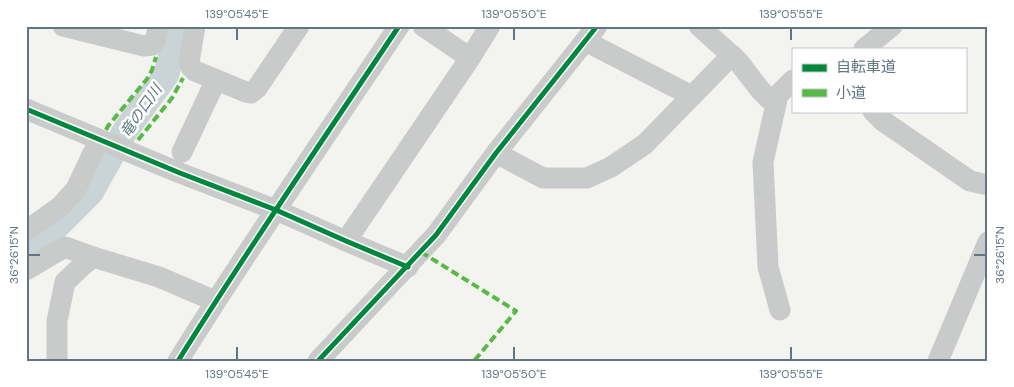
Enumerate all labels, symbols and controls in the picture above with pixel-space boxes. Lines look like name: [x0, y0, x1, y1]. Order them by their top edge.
text: 139°05'45"E: [205, 6, 269, 22]
text: 139°05'50"E: [482, 6, 547, 22]
text: 139°05'55"E: [759, 6, 823, 22]
legend: [792, 48, 966, 112]
text: 自転車道: [836, 57, 896, 77]
water label: 竜の口川: [116, 79, 168, 141]
text: 小道: [836, 83, 866, 103]
text: 36°26'15"N: [6, 226, 22, 284]
text: 36°26'15"N: [992, 226, 1008, 284]
text: 139°05'45"E: [205, 366, 269, 382]
text: 139°05'50"E: [482, 366, 547, 382]
text: 139°05'55"E: [759, 366, 823, 382]

